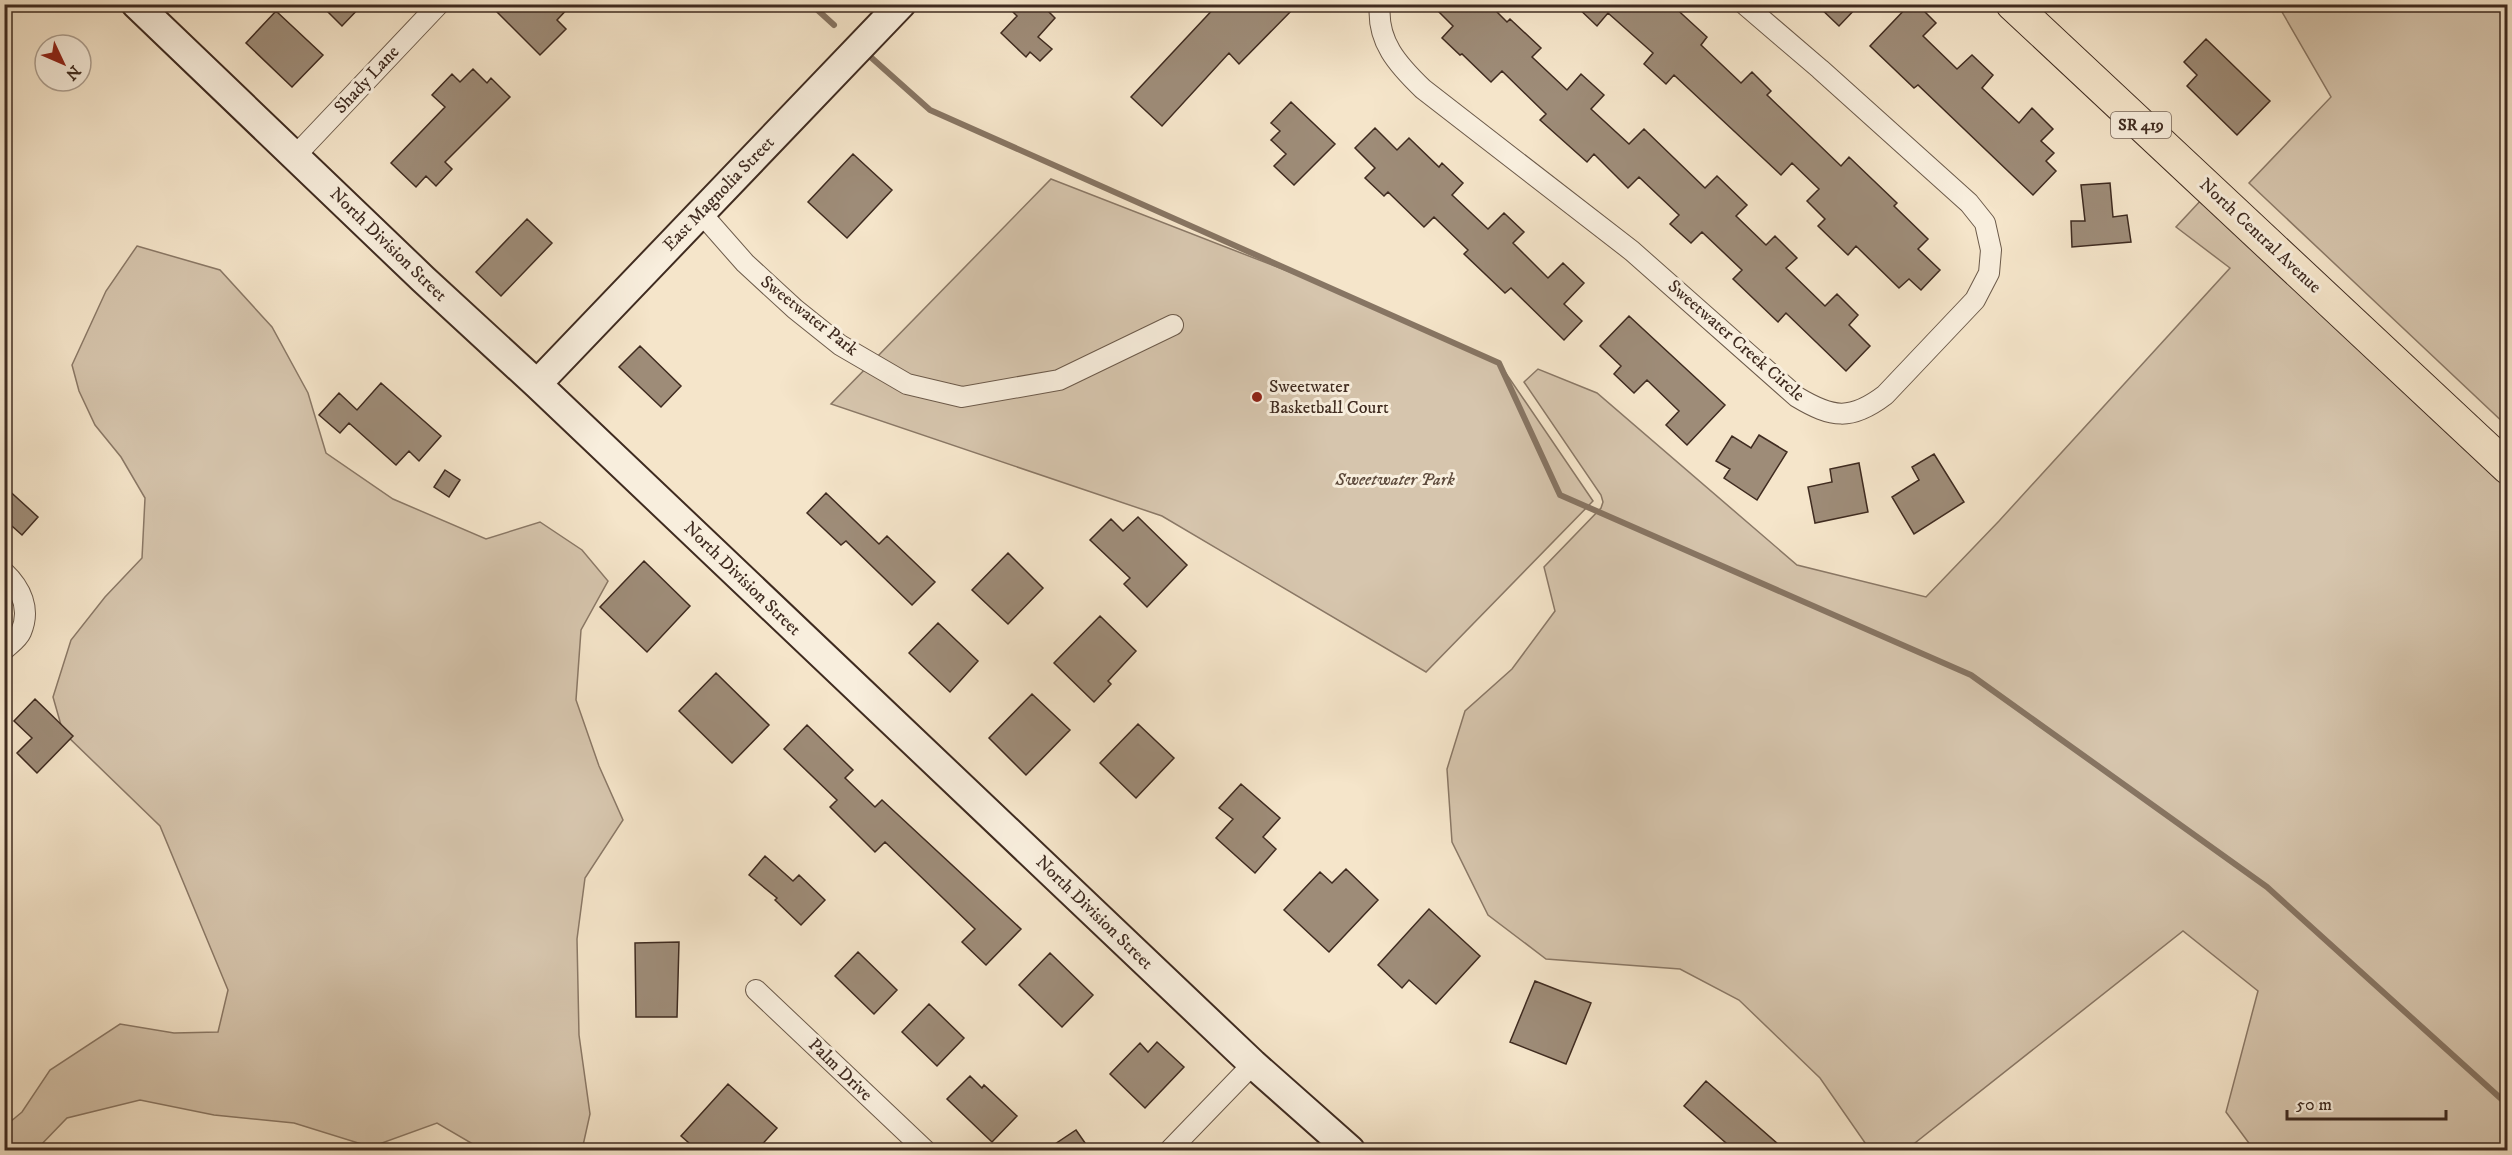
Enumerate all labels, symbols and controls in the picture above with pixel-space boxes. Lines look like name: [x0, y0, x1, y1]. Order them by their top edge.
north arrow: [33, 33, 93, 93]
street label: Shady Lane: [330, 41, 404, 119]
text: N: [61, 61, 85, 84]
road number: SR 419: [2111, 112, 2171, 138]
street label: East Magnolia Street: [659, 132, 780, 256]
street label: North Central Avenue: [2194, 174, 2326, 298]
street label: North Division Street: [325, 183, 451, 307]
street label: Sweetwater Park: [756, 271, 862, 361]
street label: Sweetwater Creek Circle: [1663, 276, 1809, 406]
place label: Sweetwater Basketball Court: [1269, 376, 1389, 419]
marker: Sweetwater Basketball Court: [1250, 390, 1264, 404]
park label: Sweetwater Park: [1334, 469, 1455, 491]
street label: North Division Street: [679, 517, 805, 641]
street label: North Division Street: [1031, 851, 1157, 975]
street label: Palm Drive: [803, 1034, 877, 1106]
scale bar: [2287, 1083, 2446, 1121]
text: 50 m: [2296, 1094, 2332, 1116]

